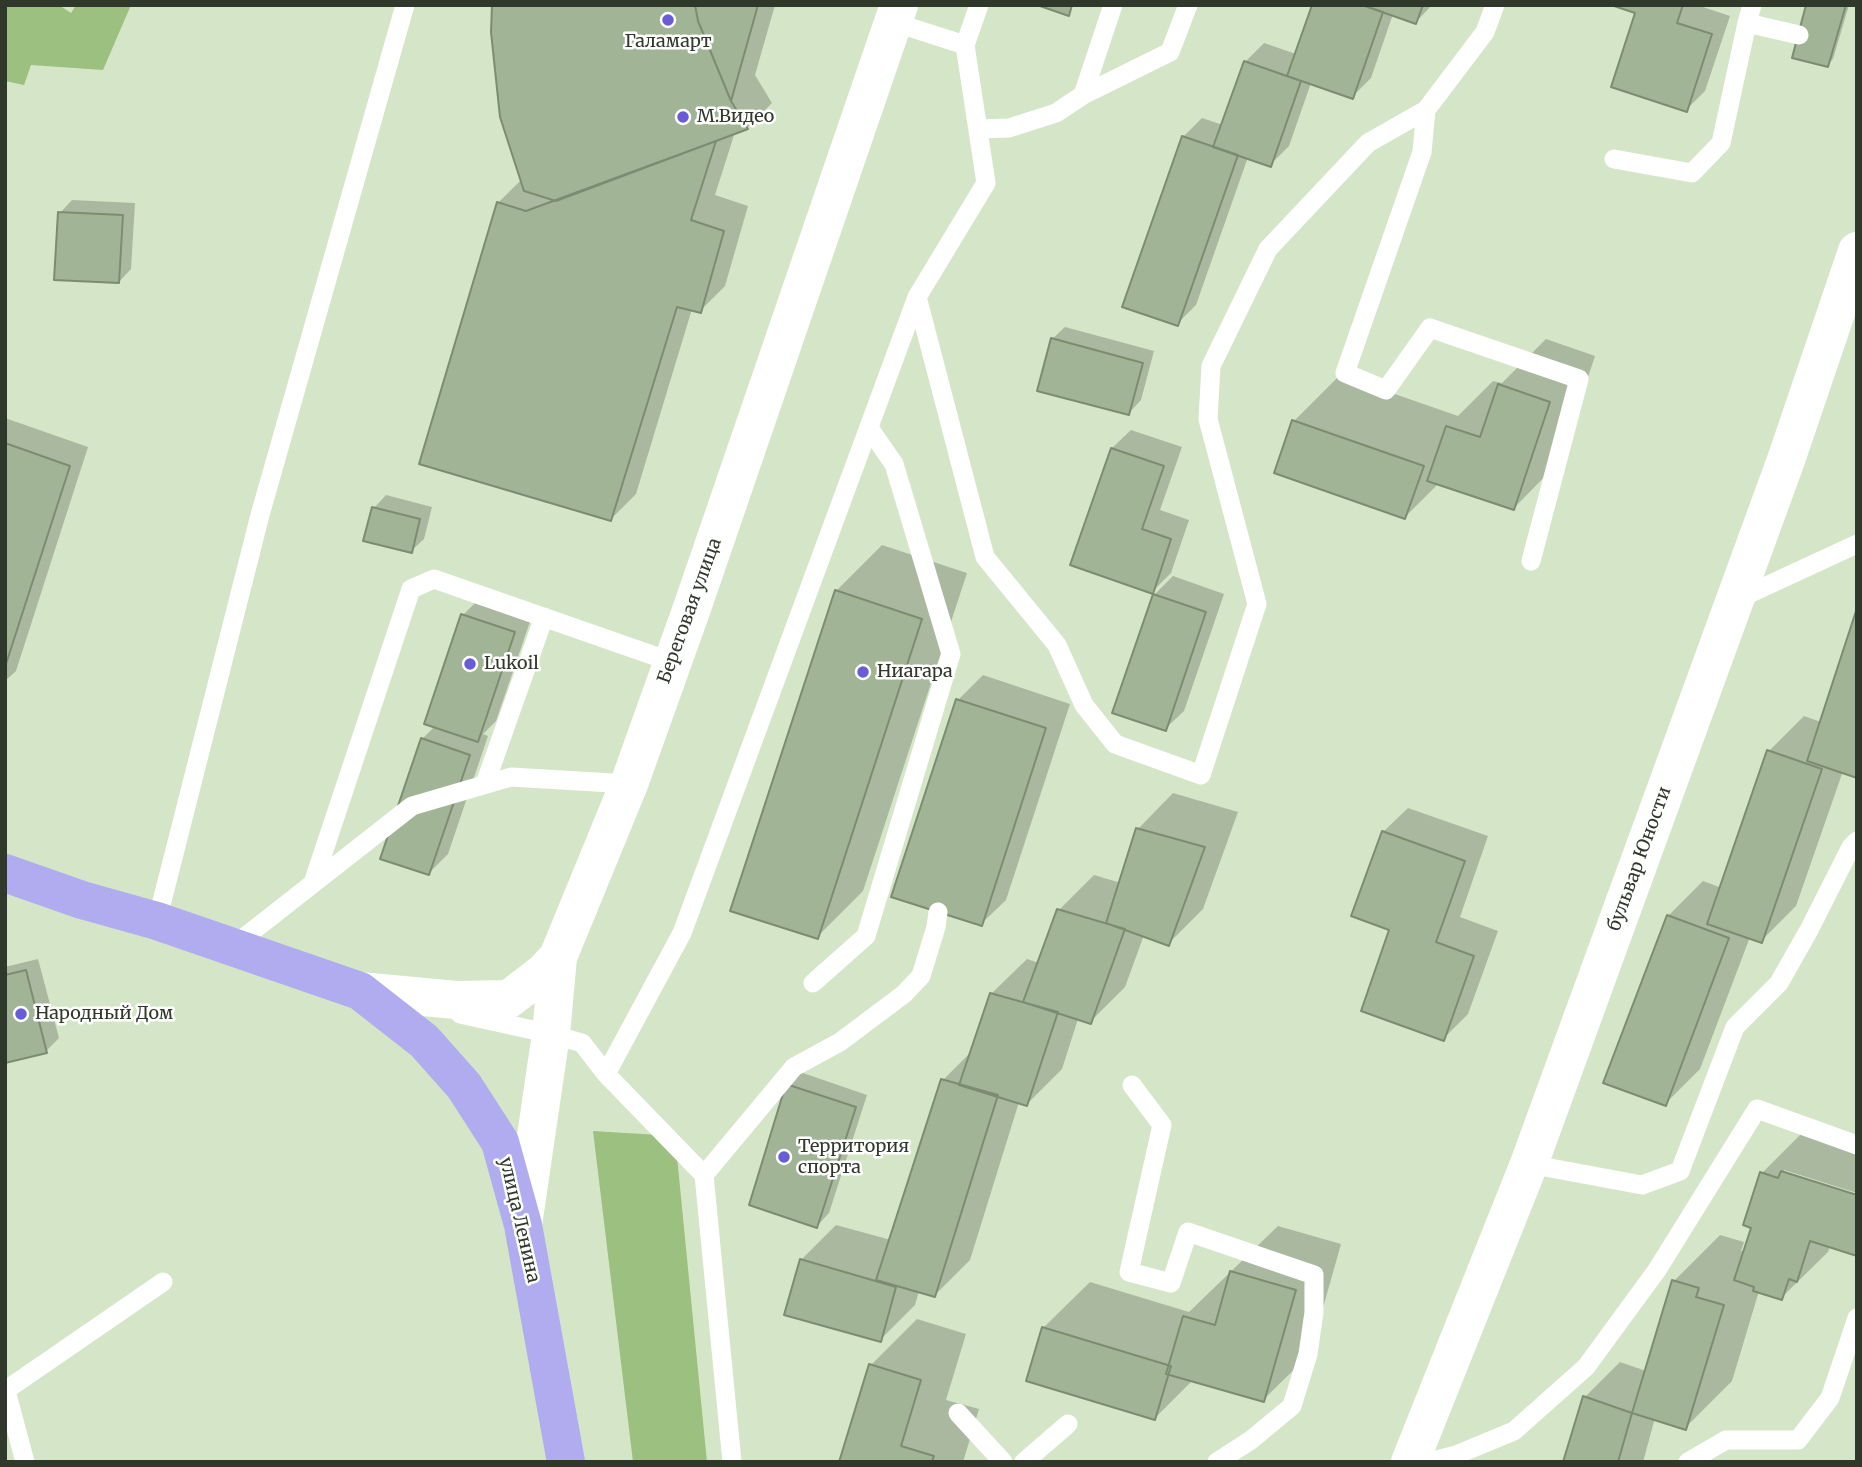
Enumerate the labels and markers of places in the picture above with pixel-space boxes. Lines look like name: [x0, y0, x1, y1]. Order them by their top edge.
marker: Галамарт: [660, 12, 676, 28]
place label: Галамарт: [624, 31, 712, 53]
place label: М.Видео: [697, 106, 774, 128]
marker: М.Видео: [675, 109, 691, 125]
place label: Lukoil: [484, 653, 539, 675]
marker: Lukoil: [462, 656, 478, 672]
place label: Ниагара: [877, 661, 953, 683]
marker: Ниагара: [855, 664, 871, 680]
place label: Народный Дом: [35, 1003, 173, 1025]
marker: Народный Дом: [13, 1006, 29, 1022]
place label: Территория спорта: [798, 1136, 909, 1178]
marker: Территория спорта: [776, 1149, 792, 1165]

